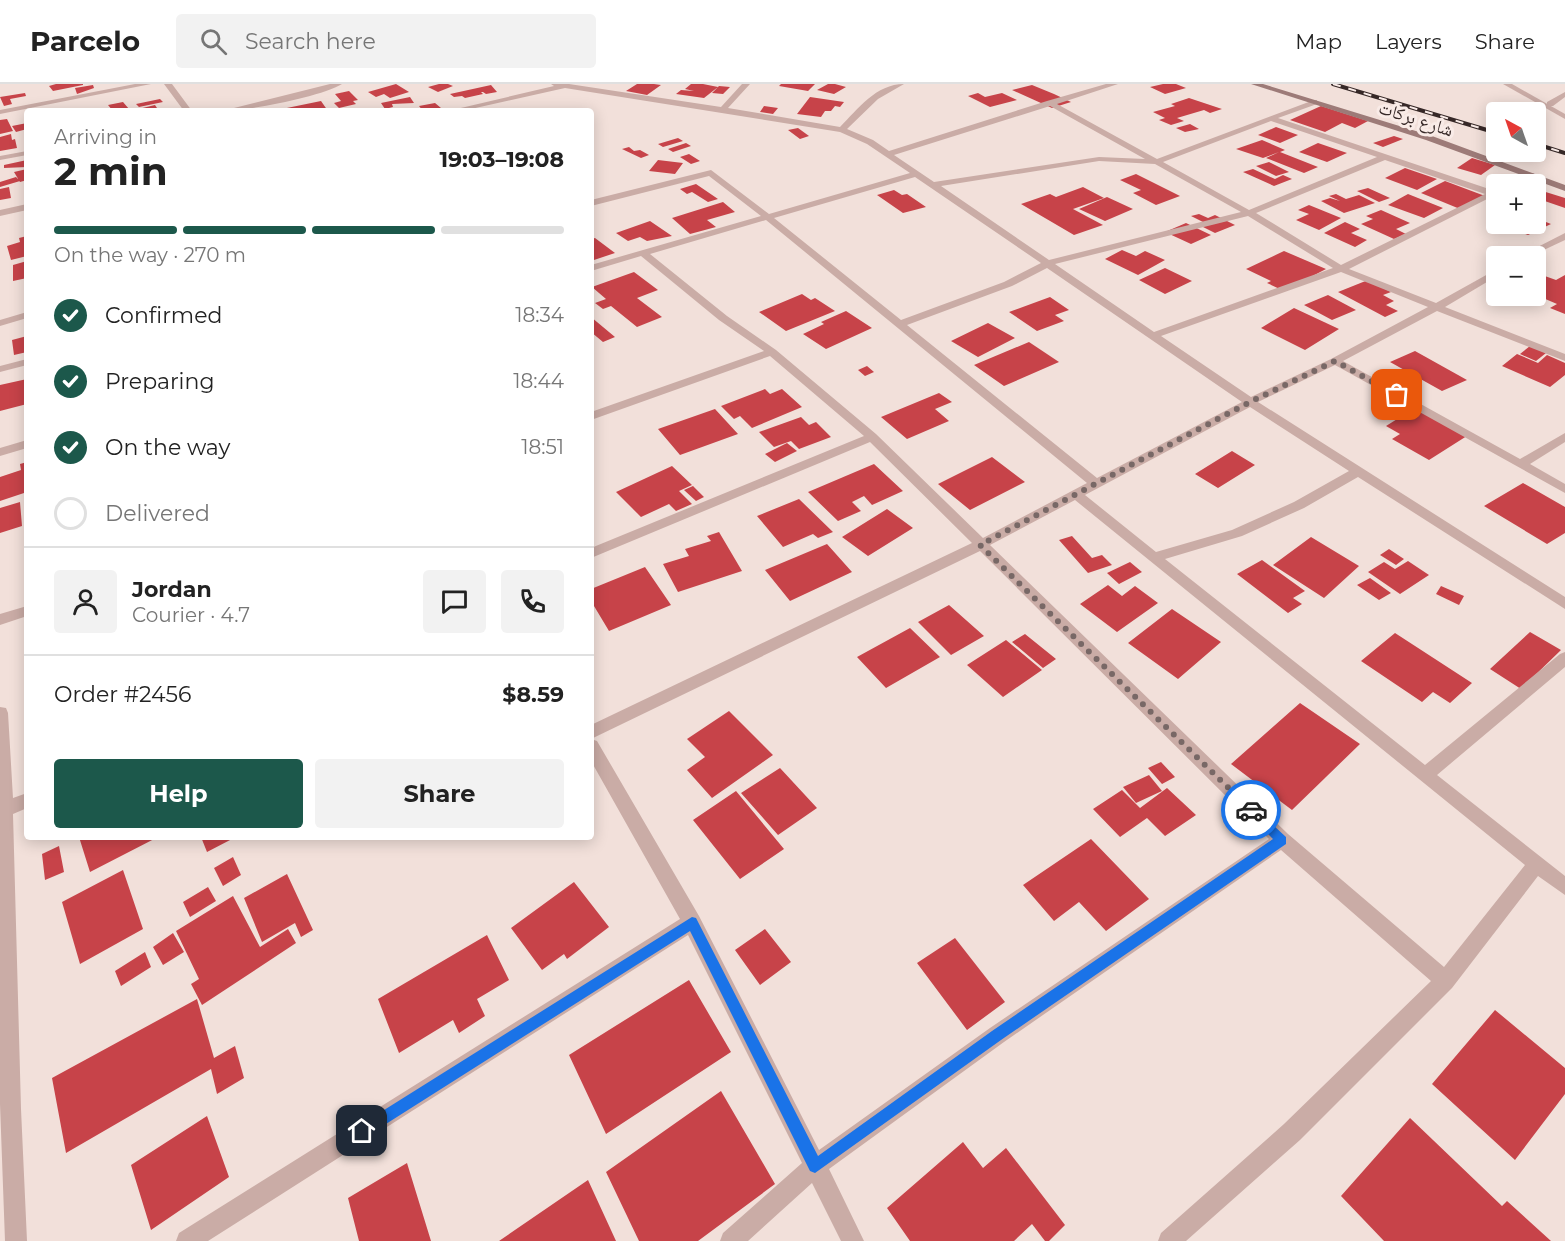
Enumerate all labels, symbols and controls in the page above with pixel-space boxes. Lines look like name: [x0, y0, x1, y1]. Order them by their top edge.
search box: [176, 14, 596, 68]
text: Parcelo: [30, 24, 140, 58]
icon: search: [197, 25, 230, 58]
text: Search here: [245, 28, 376, 55]
text: Map: [1295, 29, 1342, 54]
text: Layers: [1375, 29, 1442, 54]
text: Share: [1475, 29, 1535, 54]
street label: شارع بركات: [1376, 97, 1456, 141]
north arrow: [1486, 102, 1546, 162]
map controls: [1486, 102, 1546, 306]
text: Arriving in: [54, 125, 157, 149]
text: 19:03–19:08: [439, 146, 564, 173]
text: 2 min: [54, 147, 168, 195]
button: +: [1486, 174, 1546, 234]
text: On the way · 270 m: [54, 243, 246, 267]
button: −: [1486, 246, 1546, 306]
icon: check: [54, 299, 87, 332]
text: Confirmed: [105, 302, 222, 329]
text: 18:34: [515, 303, 564, 327]
icon: check: [54, 365, 87, 398]
text: Preparing: [105, 368, 214, 395]
text: 18:44: [513, 369, 564, 393]
pin: [1371, 369, 1422, 420]
icon: bag: [1380, 378, 1413, 411]
icon: check: [54, 431, 87, 464]
text: On the way: [105, 434, 230, 461]
text: 18:51: [521, 435, 564, 459]
text: Delivered: [105, 500, 210, 527]
button: person: [54, 570, 117, 633]
button: chat: [423, 570, 486, 633]
button: phone: [501, 570, 564, 633]
text: Jordan: [132, 576, 212, 603]
text: Courier · 4.7: [132, 603, 250, 627]
text: Order #2456: [54, 681, 191, 708]
text: $8.59: [502, 681, 564, 708]
button: Help: [54, 759, 303, 828]
button: Share: [315, 759, 564, 828]
courier: [1221, 780, 1281, 840]
icon: car: [1235, 794, 1268, 827]
pin: [336, 1105, 387, 1156]
icon: home: [345, 1114, 378, 1147]

